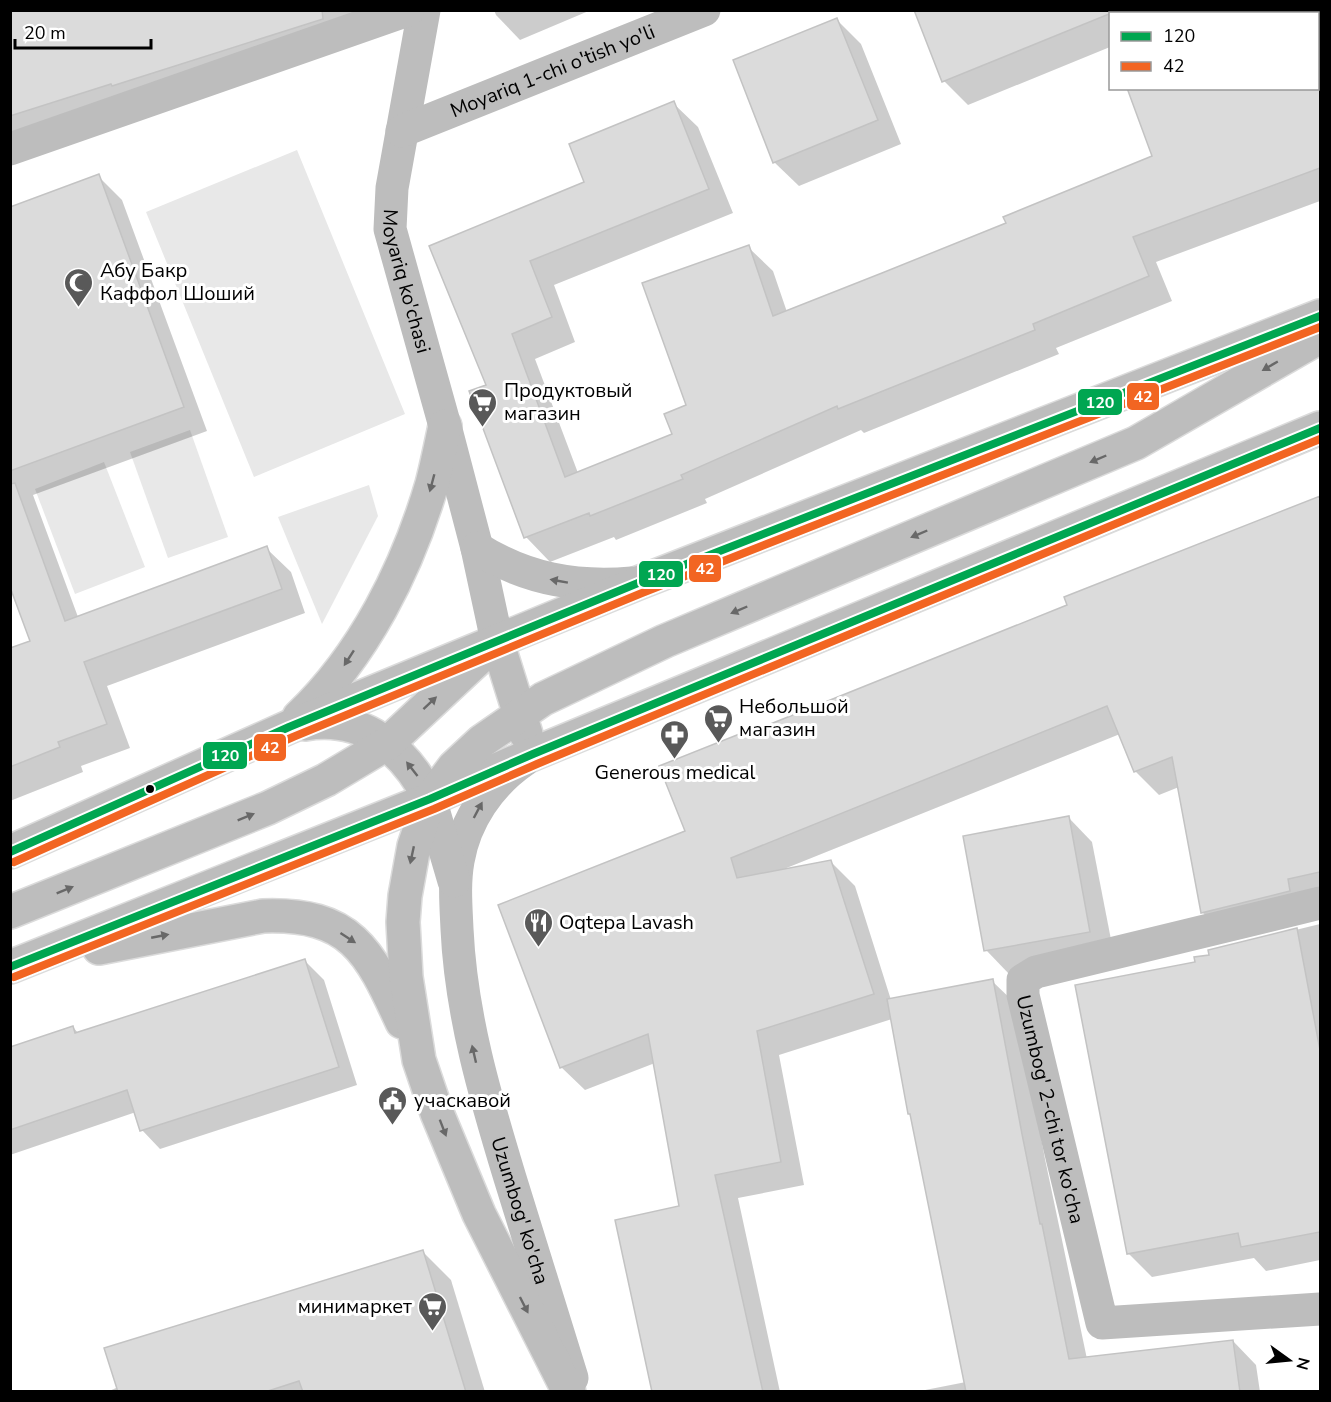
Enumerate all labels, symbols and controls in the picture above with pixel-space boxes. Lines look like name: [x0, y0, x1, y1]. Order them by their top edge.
scale bar: [15, 12, 152, 50]
legend: [1109, 12, 1319, 90]
street label: Moyariq 1-chi o'tish yo'li: [446, 18, 659, 124]
text: 20 m: [24, 21, 66, 45]
text: 120: [1163, 24, 1195, 48]
text: 42: [1163, 54, 1185, 78]
street label: Moyariq ko'chasi: [376, 208, 437, 356]
place label: Абу Бакр Каффол Шоший: [100, 257, 255, 307]
mosque icon: Абу Бакр Каффол Шоший: [63, 266, 95, 308]
one-way arrow: [1262, 361, 1278, 372]
place label: Продуктовый магазин: [504, 377, 633, 427]
line badge: 42: [1126, 382, 1160, 411]
supermarket icon: Продуктовый магазин: [467, 386, 499, 428]
text: 42: [1133, 386, 1153, 408]
line badge: 120: [1077, 388, 1123, 416]
text: 120: [1086, 392, 1114, 414]
one-way arrow: [1089, 454, 1107, 464]
one-way arrow: [426, 473, 436, 492]
one-way arrow: [909, 529, 927, 539]
line badge: 42: [688, 554, 722, 583]
text: 42: [695, 558, 715, 580]
line badge: 120: [638, 560, 684, 588]
text: 120: [647, 564, 675, 586]
one-way arrow: [549, 577, 568, 586]
one-way arrow: [729, 605, 747, 615]
one-way arrow: [344, 650, 355, 666]
place label: Небольшой магазин: [739, 693, 849, 743]
one-way arrow: [423, 696, 438, 710]
supermarket icon: Небольшой магазин: [702, 702, 734, 744]
pharmacy icon: Generous medical: [659, 718, 691, 760]
line badge: 42: [253, 733, 287, 762]
text: 42: [260, 737, 280, 759]
line badge: 120: [202, 741, 248, 770]
text: 120: [211, 745, 239, 767]
place label: Generous medical: [594, 759, 756, 786]
one-way arrow: [405, 761, 418, 777]
unlabelled marker: [144, 783, 156, 795]
one-way arrow: [473, 802, 482, 819]
one-way arrow: [237, 812, 255, 822]
one-way arrow: [407, 845, 416, 864]
one-way arrow: [56, 885, 74, 895]
restaurant icon: Oqtepa Lavash: [522, 906, 554, 948]
place label: Oqtepa Lavash: [559, 909, 694, 936]
one-way arrow: [151, 931, 170, 940]
one-way arrow: [340, 932, 357, 943]
street label: Uzumbog' 2-chi tor ko'cha: [1010, 992, 1091, 1226]
one-way arrow: [469, 1045, 479, 1063]
public building icon: учаскавой: [377, 1084, 409, 1126]
place label: учаскавой: [414, 1087, 511, 1114]
one-way arrow: [438, 1119, 448, 1137]
street label: Uzumbog' ko'cha: [485, 1134, 556, 1288]
supermarket icon: минимаркет: [417, 1290, 449, 1332]
place label: минимаркет: [298, 1293, 412, 1320]
one-way arrow: [519, 1297, 529, 1314]
north arrow: [1259, 1330, 1319, 1390]
text: N: [1290, 1355, 1315, 1372]

